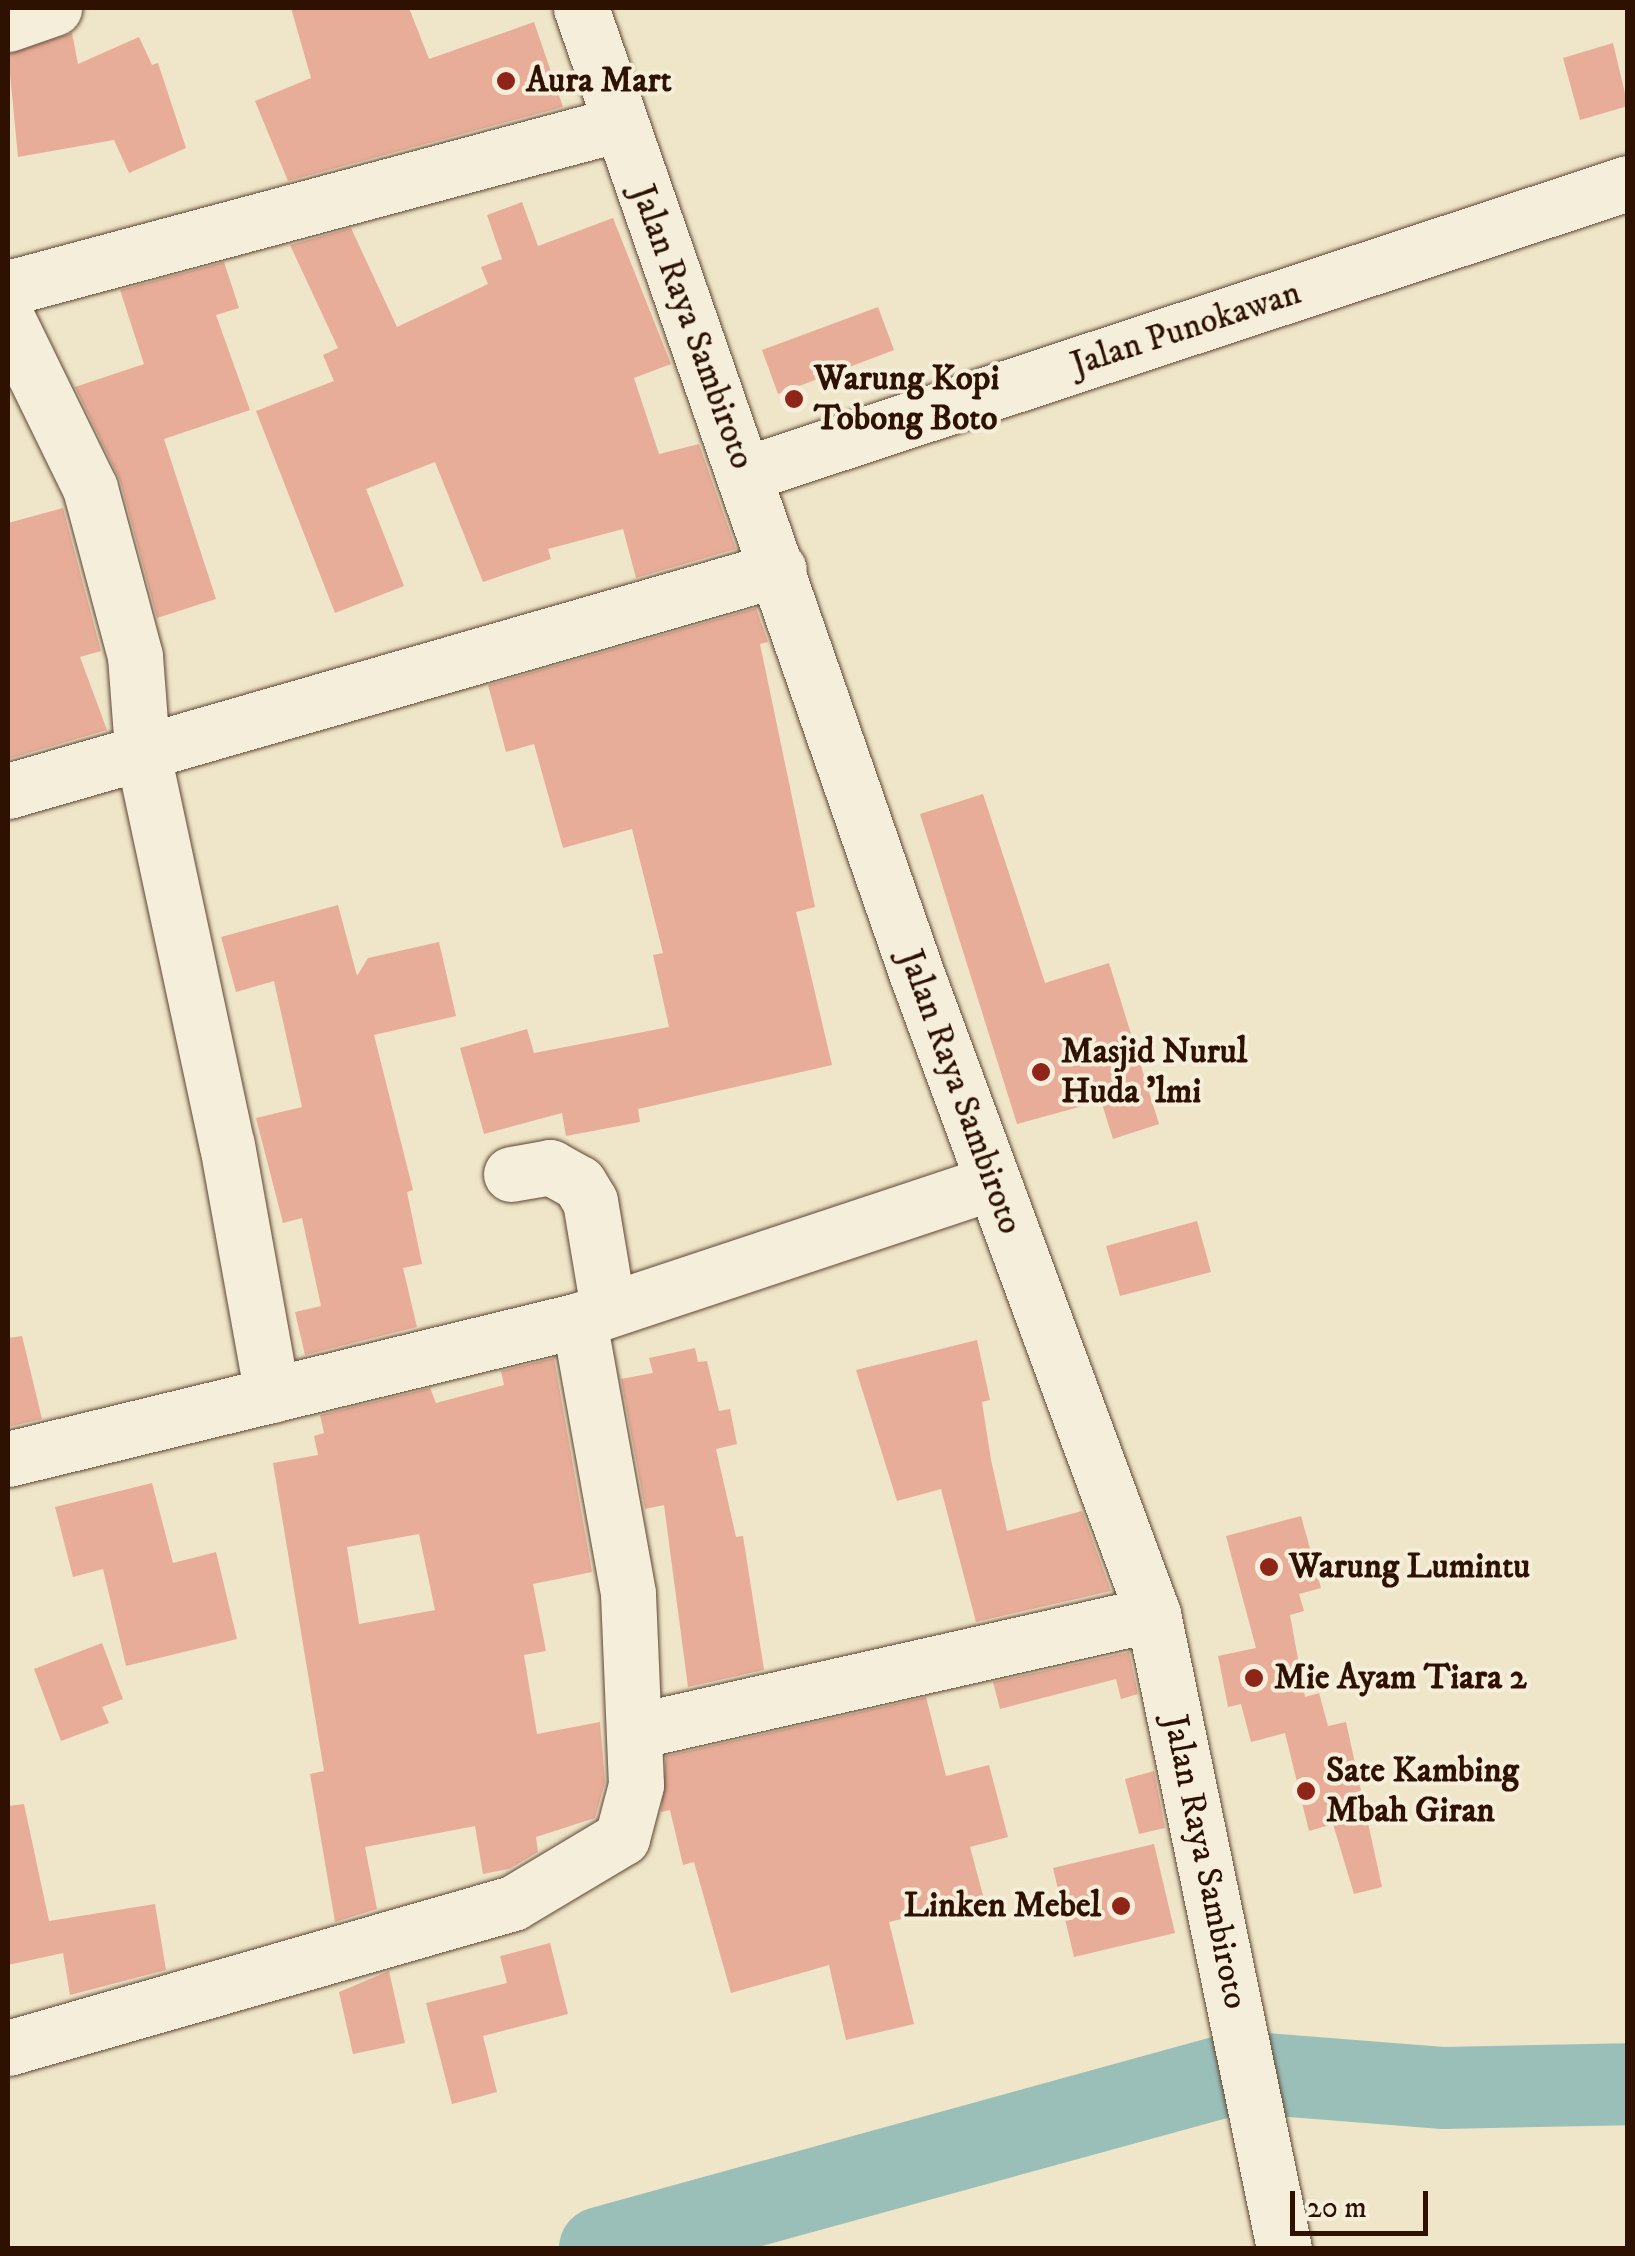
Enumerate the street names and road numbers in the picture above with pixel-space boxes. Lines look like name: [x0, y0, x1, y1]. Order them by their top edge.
street label: Jalan Raya Sambiroto: [621, 179, 763, 475]
street label: Jalan Punokawan: [1066, 272, 1306, 386]
street label: Jalan Raya Sambiroto: [889, 944, 1031, 1240]
street label: Jalan Raya Sambiroto: [1153, 1711, 1257, 2013]

